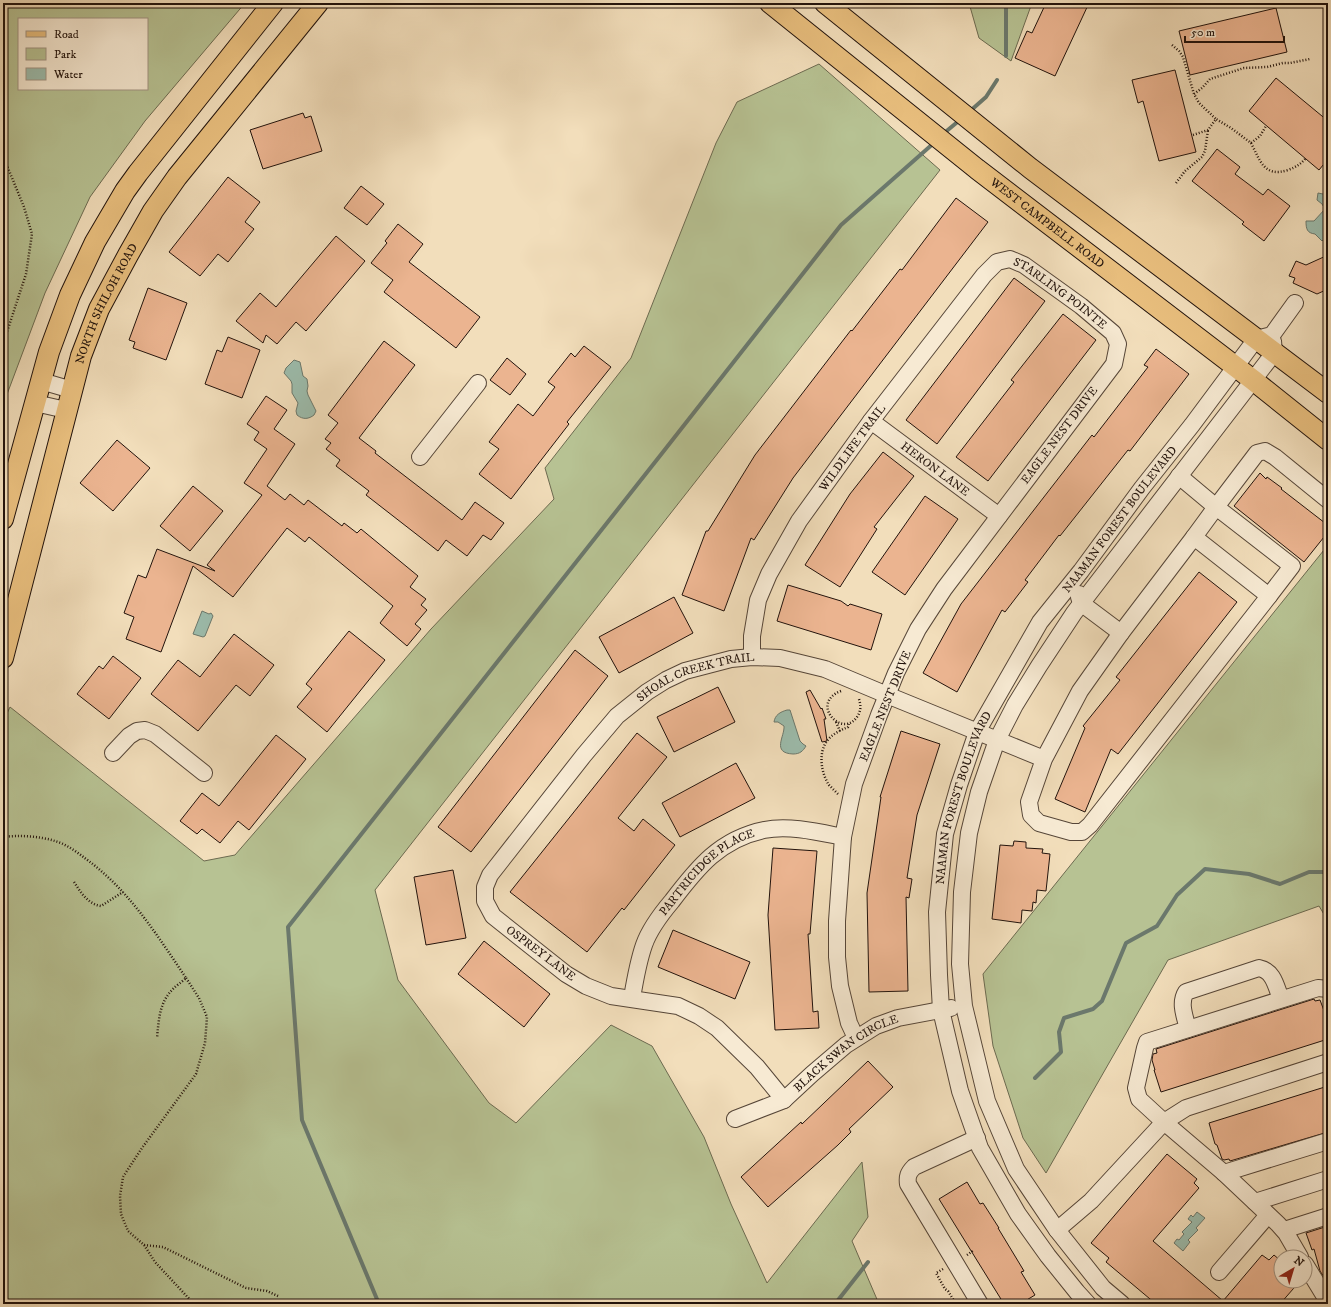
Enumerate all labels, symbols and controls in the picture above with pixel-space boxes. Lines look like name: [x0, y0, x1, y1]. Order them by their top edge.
legend: [18, 18, 148, 90]
scale bar: [1185, 18, 1284, 44]
text: 50 m: [1191, 25, 1215, 40]
text: Road: [54, 27, 79, 42]
text: Park: [54, 47, 76, 62]
text: Water: [53, 67, 83, 82]
street label: WEST CAMPBELL ROAD: [986, 174, 1107, 272]
street label: NORTH SHILOH ROAD: [72, 241, 141, 366]
street label: STARLING POINTE: [1011, 254, 1110, 333]
street label: EAGLE NEST DRIVE: [1018, 383, 1101, 487]
street label: WILDLIFE TRAIL: [815, 401, 889, 495]
street label: HERON LANE: [897, 439, 973, 500]
street label: NAAMAN FOREST BOULEVARD: [1059, 443, 1180, 596]
street label: EAGLE NEST DRIVE: [856, 648, 915, 764]
street label: SHOAL CREEK TRAIL: [634, 650, 755, 705]
street label: NAAMAN FOREST BOULEVARD: [933, 709, 995, 885]
street label: PARTRICIDGE PLACE: [656, 826, 757, 919]
street label: OSPREY LANE: [503, 922, 579, 985]
street label: BLACK SWAN CIRCLE: [791, 1011, 901, 1095]
north arrow: [1273, 1249, 1313, 1289]
text: N: [1291, 1254, 1306, 1270]

